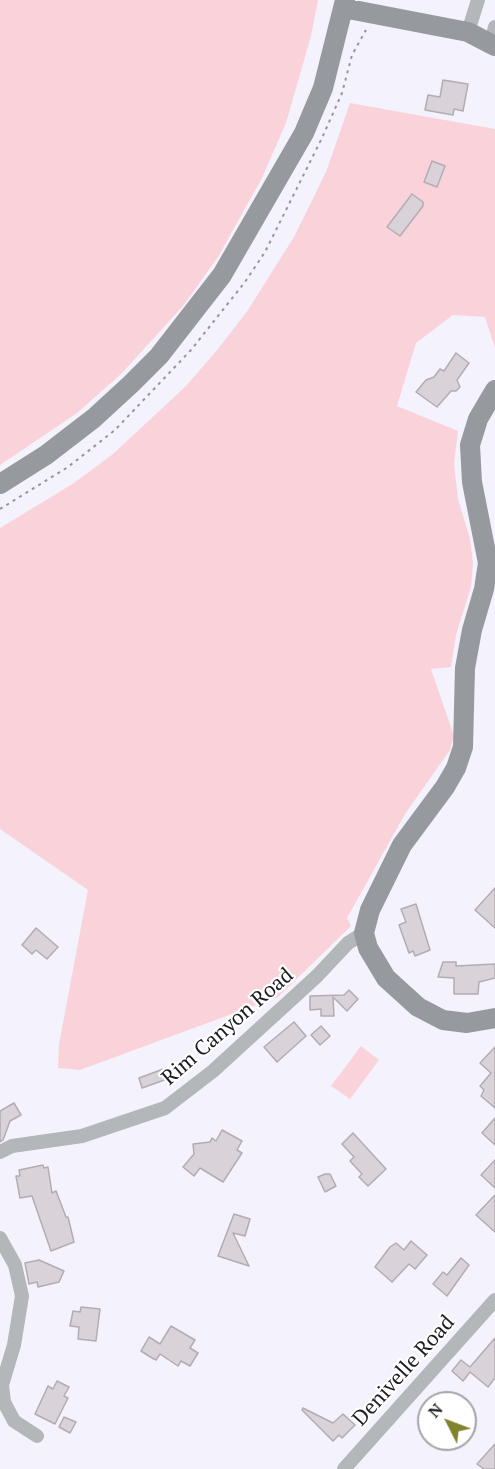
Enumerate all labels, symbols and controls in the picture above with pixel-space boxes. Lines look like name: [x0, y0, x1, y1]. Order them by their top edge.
street label: Rim Canyon Road: [157, 963, 299, 1091]
street label: Denivelle Road: [348, 1310, 460, 1432]
north arrow: [417, 1391, 477, 1451]
text: N: [423, 1398, 447, 1422]

